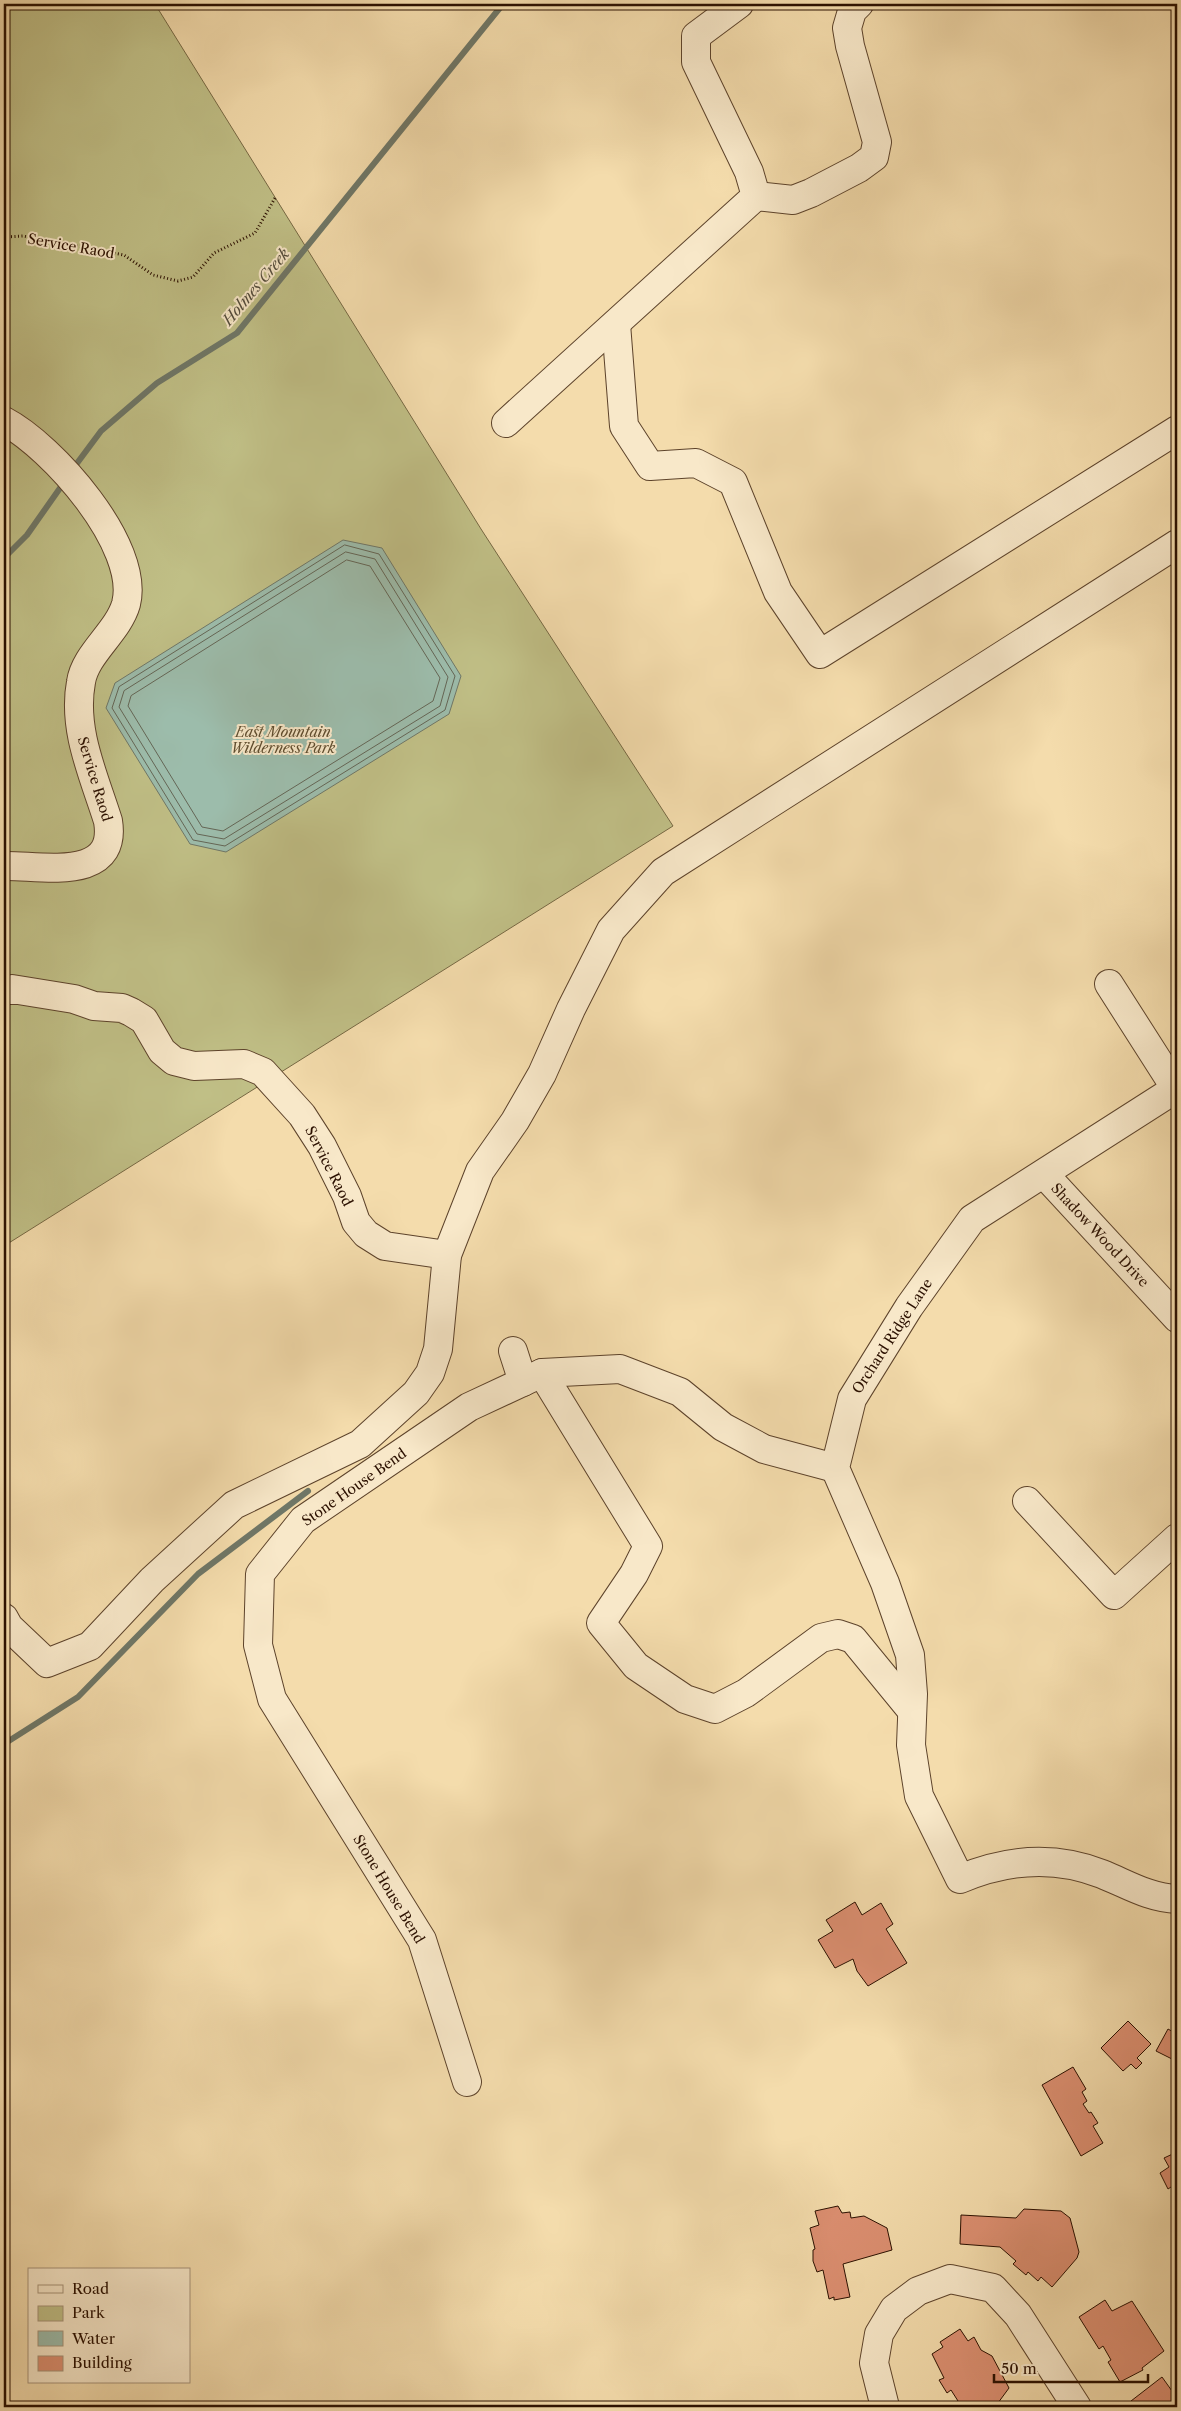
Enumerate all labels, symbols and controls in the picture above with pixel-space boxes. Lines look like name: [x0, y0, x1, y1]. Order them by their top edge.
street label: Service Raod: [26, 230, 116, 263]
water label: Holmes Creek: [217, 244, 293, 330]
park label: East Mountain Wilderness Park: [231, 723, 336, 757]
street label: Service Raod: [74, 734, 117, 824]
street label: Service Raod: [301, 1123, 357, 1210]
street label: Shadow Wood Drive: [1047, 1179, 1153, 1291]
street label: Orchard Ridge Lane: [848, 1275, 936, 1397]
street label: Stone House Bend: [298, 1444, 410, 1530]
street label: Stone House Bend: [349, 1831, 429, 1947]
legend: [28, 2268, 190, 2384]
text: Road: [72, 2279, 109, 2298]
text: Park: [72, 2303, 106, 2322]
text: Water: [71, 2329, 116, 2348]
scale bar: [994, 2351, 1147, 2383]
text: Building: [72, 2353, 132, 2372]
text: 50 m: [1001, 2359, 1037, 2378]

